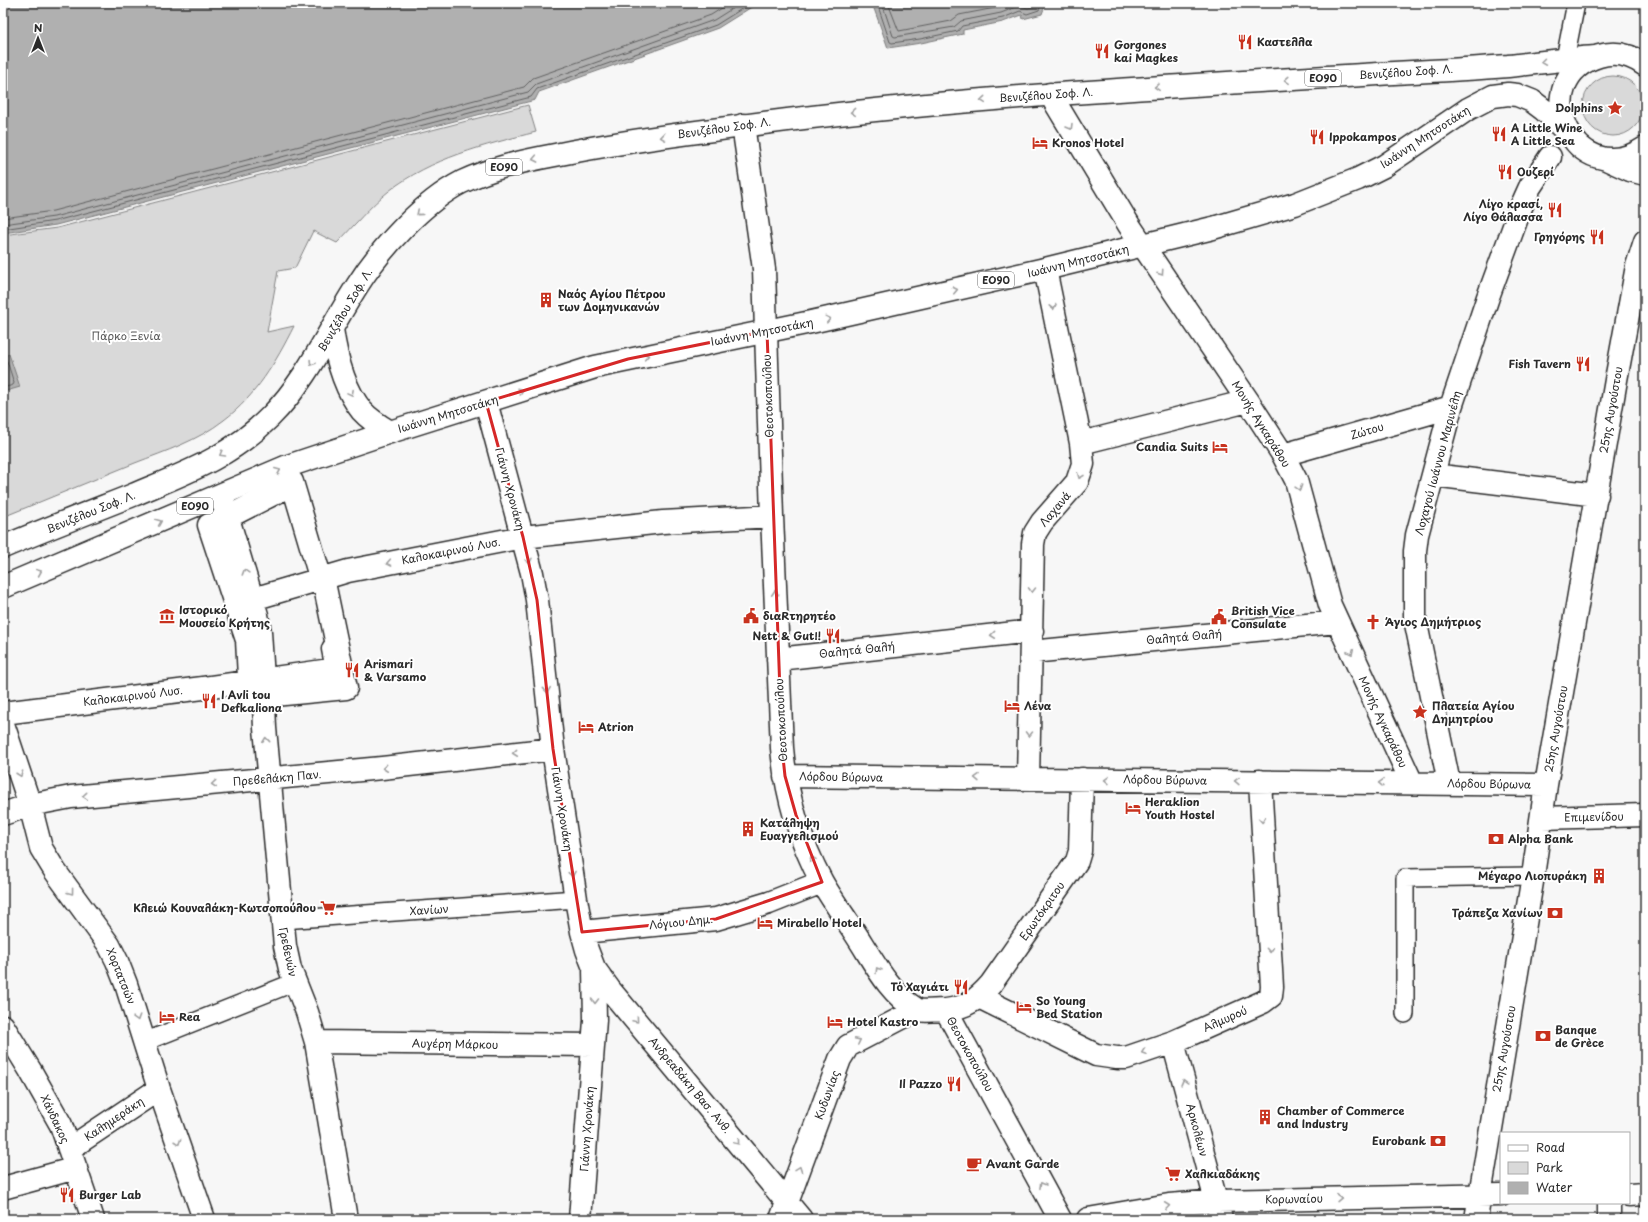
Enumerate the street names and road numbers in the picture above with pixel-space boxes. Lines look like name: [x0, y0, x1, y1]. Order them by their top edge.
street label: Βενιζέλου Σοφ. Λ.: [1358, 60, 1454, 83]
road number: ΕΟ90: [1305, 70, 1341, 86]
street label: Βενιζέλου Σοφ. Λ.: [998, 83, 1094, 106]
street label: Ιωάννη Μητσοτάκη: [1376, 101, 1473, 172]
street label: Βενιζέλου Σοφ. Λ.: [676, 113, 772, 142]
road number: ΕΟ90: [486, 159, 522, 175]
street label: Ιωάννη Μητσοτάκη: [1025, 240, 1131, 281]
street label: Βενιζέλου Σοφ. Λ.: [313, 265, 376, 355]
road number: ΕΟ90: [978, 272, 1014, 288]
street label: Ιωάννη Μητσοτάκη: [709, 313, 815, 350]
street label: Θεοτοκοπούλου: [758, 354, 777, 438]
street label: 25ης Αυγούστου: [1594, 365, 1627, 455]
street label: Μονής Αγκαράθου: [1228, 377, 1295, 470]
street label: Λοχαγού Ιωάννου Μαρινέλη: [1410, 389, 1465, 537]
street label: Ιωάννη Μητσοτάκη: [396, 390, 500, 437]
street label: Ζώτου: [1348, 418, 1386, 443]
street label: Γιάννη Χρονάκη: [491, 445, 530, 532]
street label: Βενιζέλου Σοφ. Λ.: [44, 486, 138, 537]
street label: Λαχανά: [1035, 487, 1074, 530]
road number: ΕΟ90: [177, 498, 213, 514]
street label: Καλοκαιρινού Λυσ.: [400, 533, 502, 568]
street label: Θαλητά Θαλή: [1145, 625, 1223, 648]
street label: Θαλητά Θαλή: [818, 637, 896, 662]
street label: Μονής Αγκαράθου: [1355, 673, 1412, 770]
street label: Θεοτοκοπούλου: [770, 678, 791, 762]
street label: Καλοκαιρινού Λυσ.: [82, 681, 184, 710]
street label: 25ης Αυγούστου: [1539, 684, 1572, 774]
street label: Πρεβελάκη Παν.: [232, 765, 322, 790]
street label: Γιάννη Χρονάκη: [547, 765, 578, 852]
street label: Λόρδου Βύρωνα: [799, 767, 883, 786]
street label: Λόρδου Βύρωνα: [1123, 770, 1207, 789]
street label: Λόρδου Βύρωνα: [1447, 774, 1531, 793]
street label: Επιμενίδου: [1564, 807, 1624, 826]
street label: Ερωτόκριτου: [1015, 878, 1068, 944]
street label: Χανίων: [409, 900, 449, 919]
street label: Λόγιου Δημ.: [648, 910, 714, 933]
street label: Γρεβενών: [275, 925, 302, 978]
street label: Χορτατσών: [102, 945, 141, 1007]
street label: Αλμυρού: [1200, 1001, 1250, 1036]
street label: 25ης Αυγούστου: [1487, 1004, 1520, 1094]
street label: Θεοτοκοπούλου: [943, 1013, 998, 1094]
street label: Ανδρεαδάκη Βασ. Ανθ.: [645, 1033, 736, 1137]
street label: Αυγέρη Μάρκου: [412, 1034, 498, 1053]
street label: Κυδωνίας: [810, 1067, 843, 1122]
street label: Γιάννη Χρονάκη: [575, 1086, 598, 1172]
street label: Χάνδακος: [37, 1092, 74, 1146]
street label: Καλημεράκη: [80, 1092, 147, 1145]
street label: Αρκολέων: [1182, 1101, 1213, 1159]
street label: Κορωναίου: [1265, 1189, 1323, 1208]

